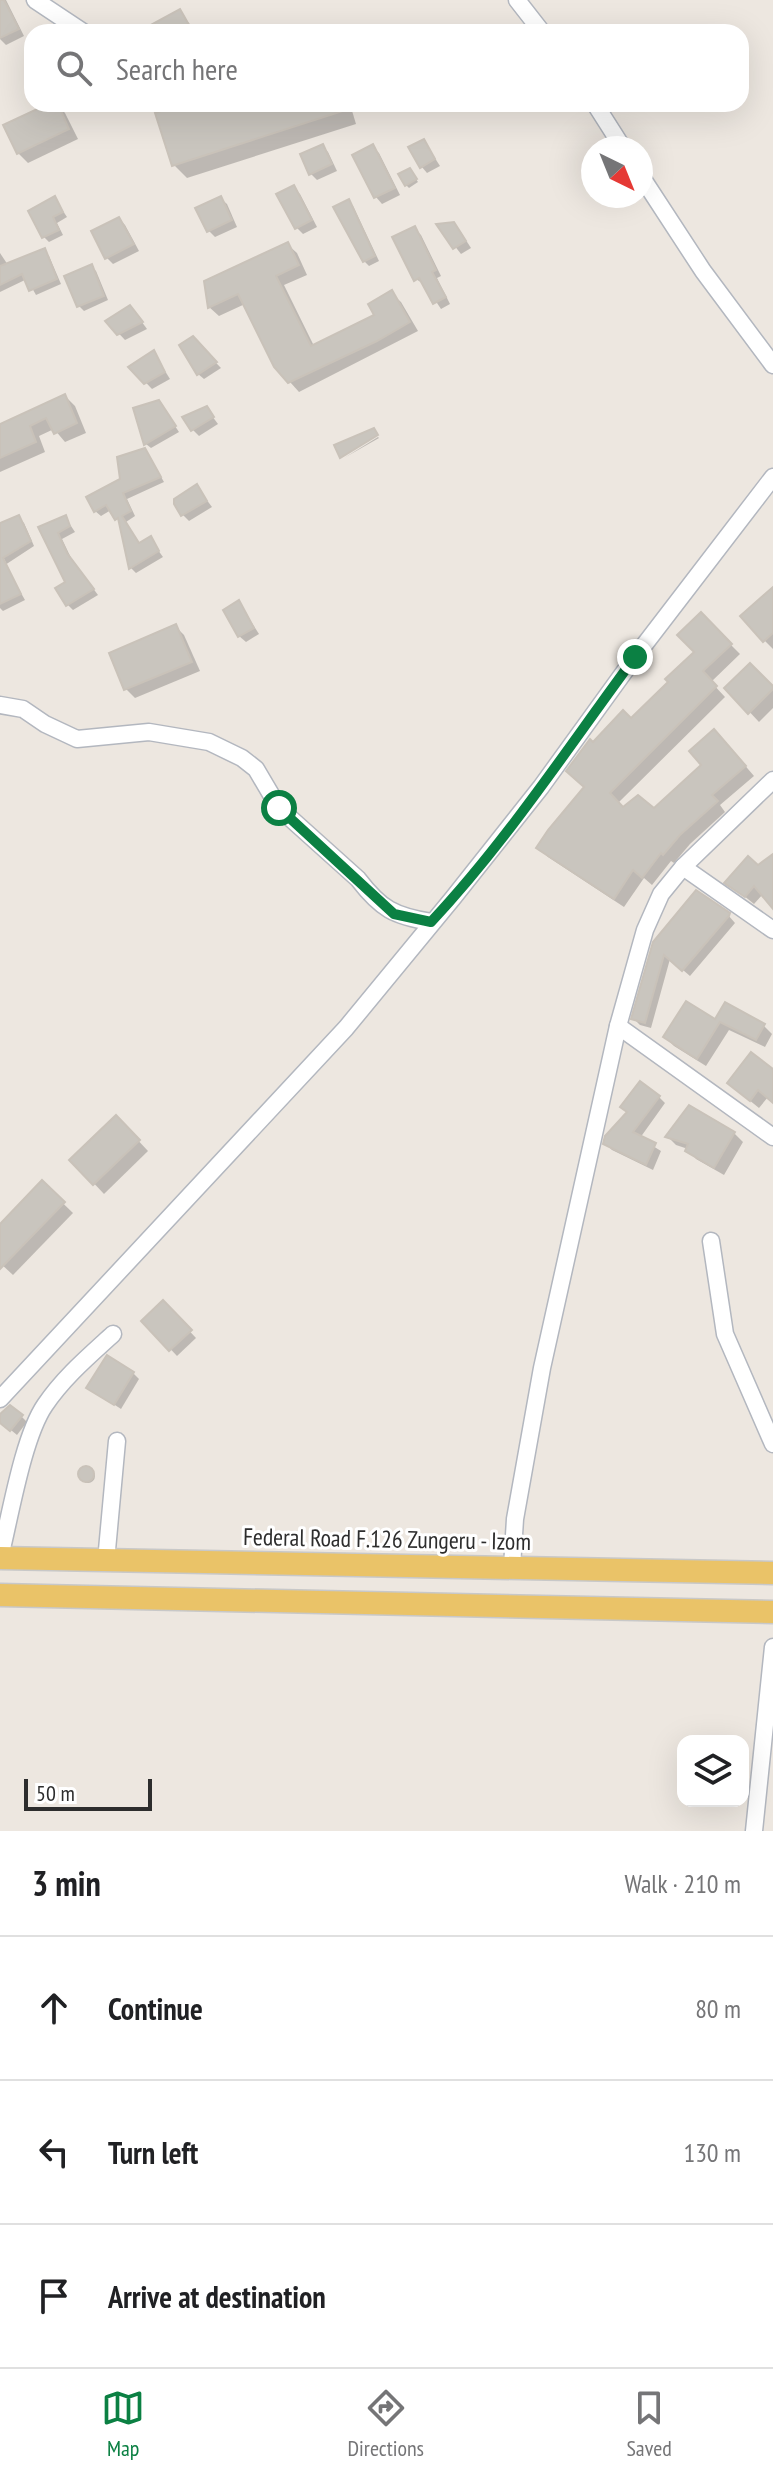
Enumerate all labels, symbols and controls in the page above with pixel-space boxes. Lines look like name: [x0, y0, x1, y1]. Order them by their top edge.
search box: [24, 24, 749, 112]
icon: search: [52, 46, 96, 90]
text: Search here: [116, 49, 238, 88]
north arrow: [581, 136, 653, 208]
route end: [617, 639, 653, 675]
route start: [261, 790, 297, 826]
street label: Federal Road F.126 Zungeru - Izom: [243, 1521, 531, 1557]
map controls: [677, 1735, 749, 1807]
button: layers: [677, 1735, 749, 1807]
scale bar: [24, 1775, 152, 1811]
text: 50 m: [36, 1779, 75, 1807]
text: 3 min: [32, 1861, 101, 1905]
text: Walk · 210 m: [624, 1867, 741, 1900]
icon: ahead: [32, 1986, 76, 2030]
text: Continue: [108, 1989, 203, 2028]
text: 80 m: [695, 1992, 741, 2025]
icon: left: [32, 2130, 76, 2174]
text: Turn left: [108, 2133, 198, 2172]
text: 130 m: [683, 2136, 741, 2169]
icon: arrive: [32, 2274, 76, 2318]
text: Arrive at destination: [108, 2277, 326, 2316]
tab: Map: [101, 2386, 145, 2462]
tab: Directions: [348, 2386, 424, 2462]
tab: Saved: [626, 2386, 672, 2462]

